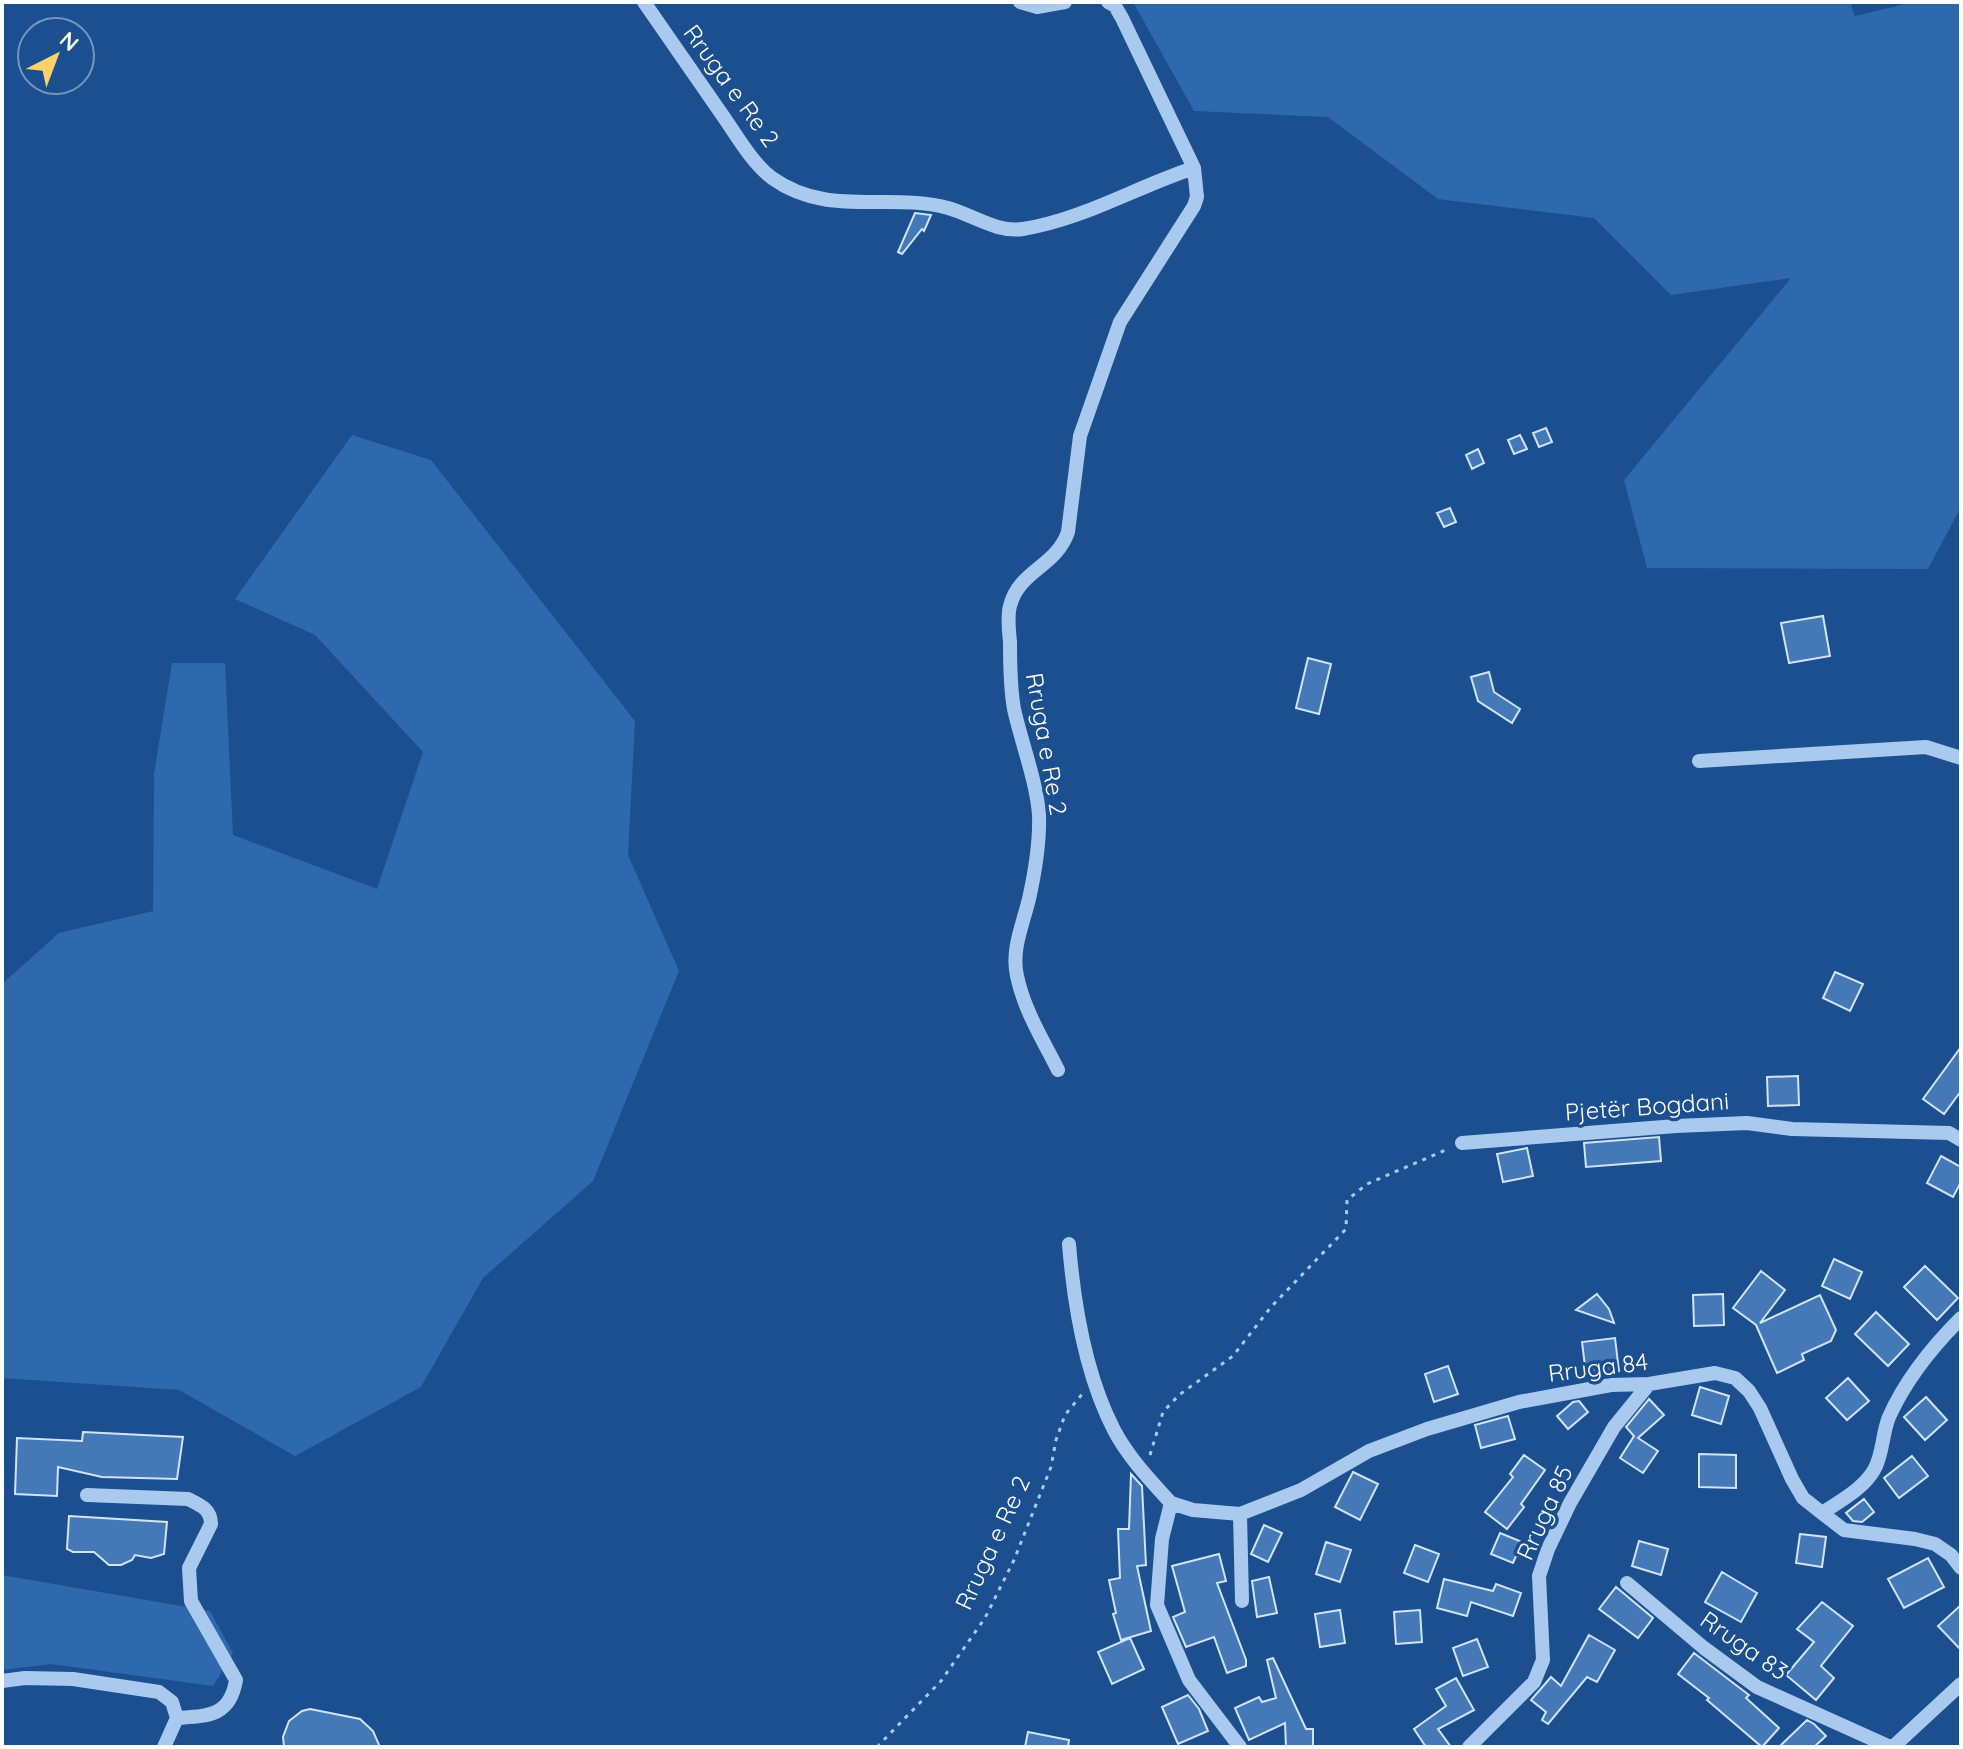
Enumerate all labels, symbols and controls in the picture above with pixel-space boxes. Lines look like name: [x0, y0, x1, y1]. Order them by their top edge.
north arrow: [16, 16, 96, 96]
street label: Rruga e Re 2: [677, 18, 786, 153]
text: N: [54, 25, 85, 57]
street label: Rruga e Re 2: [1020, 670, 1074, 817]
street label: Pjetër Bogdani: [1564, 1085, 1730, 1127]
street label: Rruga 84: [1546, 1346, 1649, 1388]
street label: Rruga 85: [1509, 1461, 1579, 1565]
street label: Rruga e Re 2: [948, 1471, 1036, 1614]
street label: Rruga 83: [1695, 1604, 1794, 1686]

